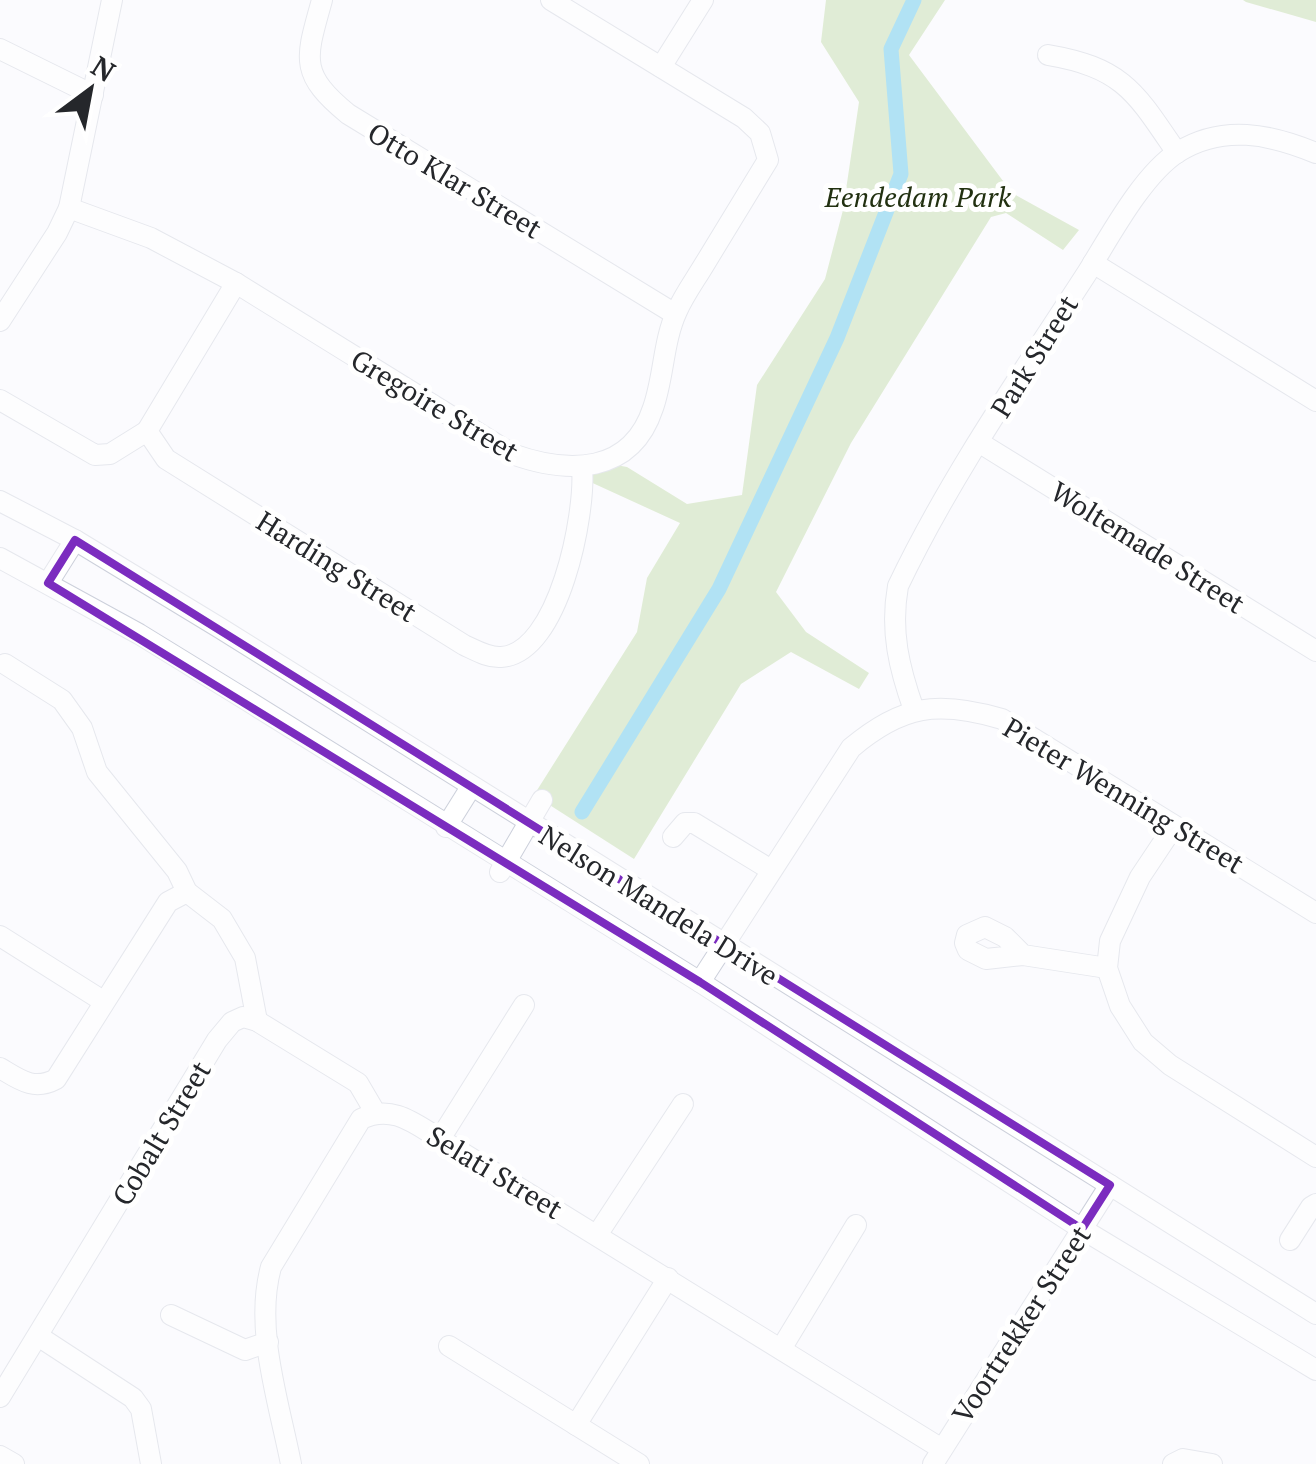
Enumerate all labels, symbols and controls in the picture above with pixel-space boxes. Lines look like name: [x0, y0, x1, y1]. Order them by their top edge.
north arrow: [40, 40, 140, 140]
text: N: [85, 47, 122, 90]
street label: Otto Klar Street: [361, 113, 549, 247]
park label: Eendedam Park: [824, 178, 1012, 215]
street label: Park Street: [982, 287, 1086, 424]
street label: Gregoire Street: [344, 340, 526, 470]
street label: Woltemade Street: [1044, 472, 1253, 622]
street label: Harding Street: [250, 502, 425, 630]
street label: Pieter Wenning Street: [997, 709, 1252, 882]
street label: Nelson Mandela Drive: [533, 816, 785, 994]
street label: Cobalt Street: [103, 1053, 219, 1212]
street label: Selati Street: [420, 1117, 570, 1227]
street label: Voortrekker Street: [943, 1218, 1099, 1430]

